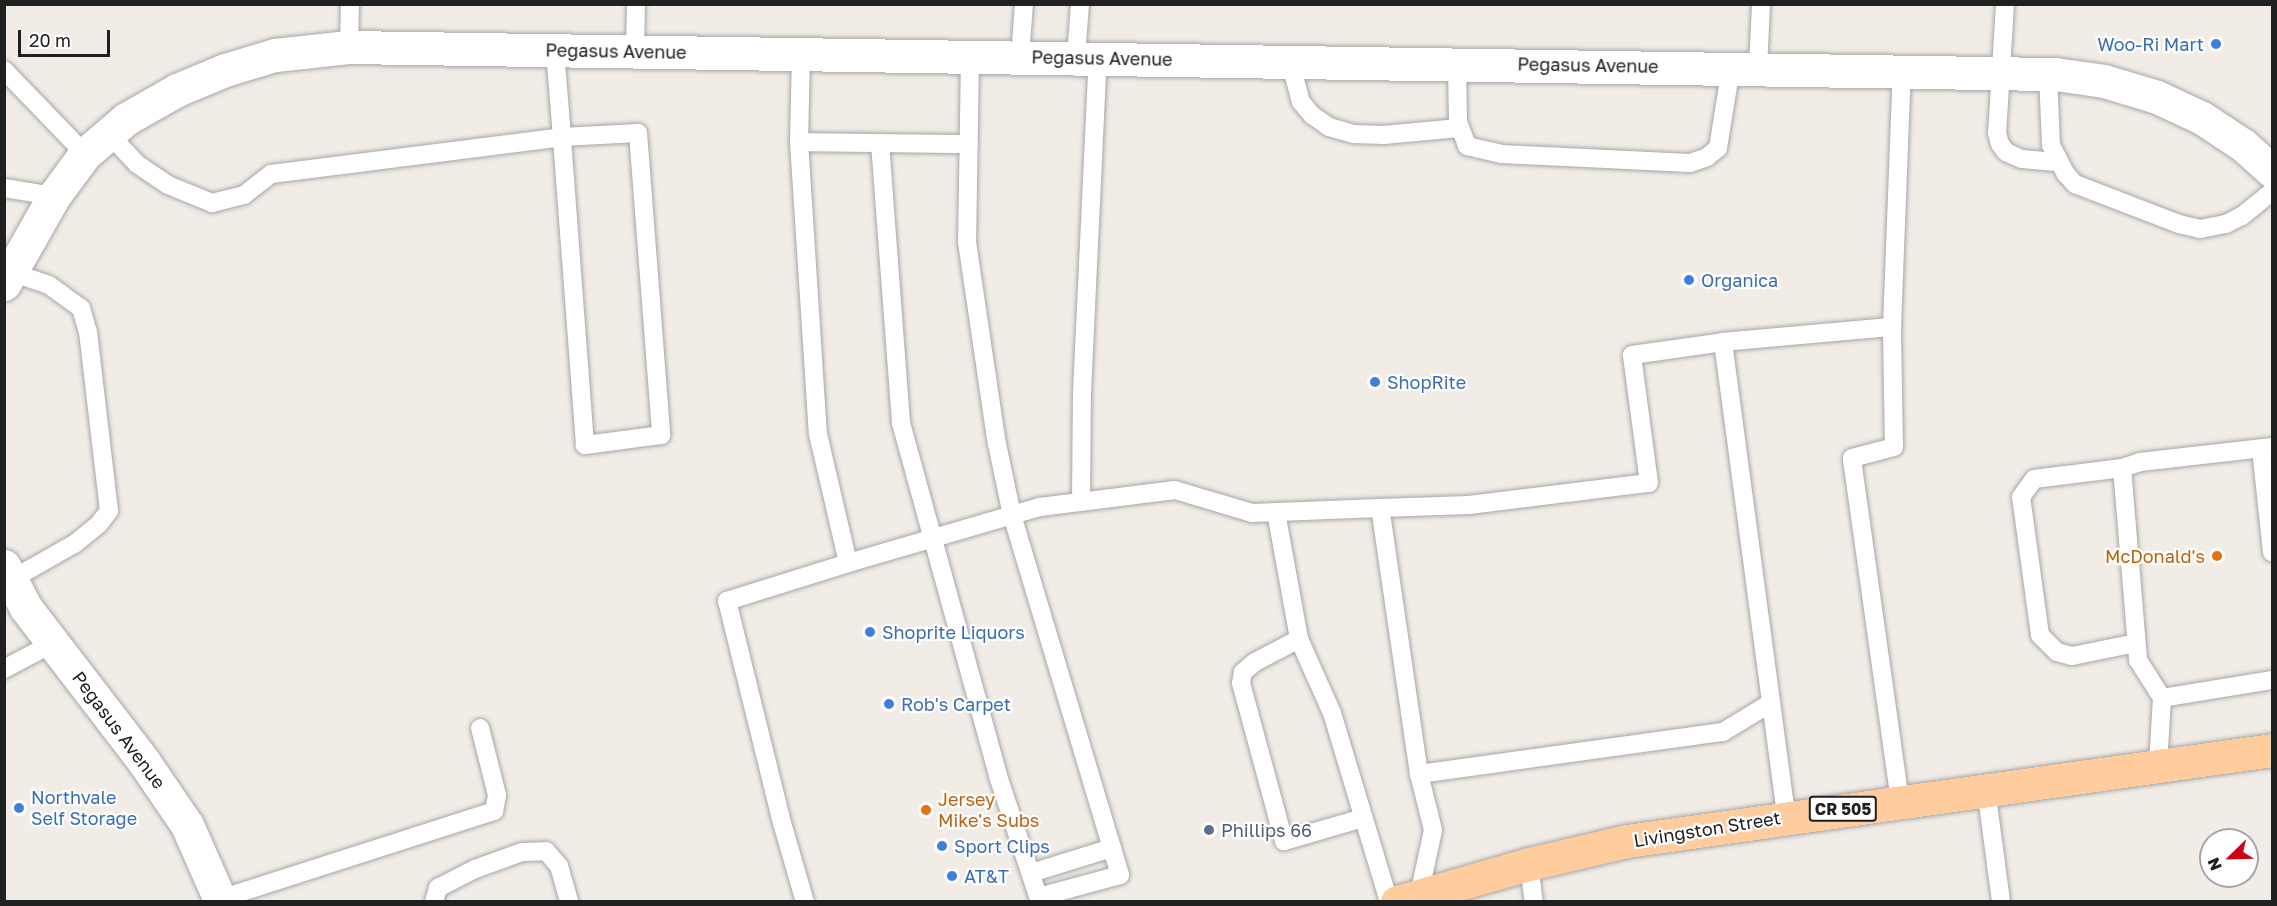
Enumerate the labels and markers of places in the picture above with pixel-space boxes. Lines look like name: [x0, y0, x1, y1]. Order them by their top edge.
place label: Woo-Ri Mart: [2097, 33, 2204, 55]
marker: Woo-Ri Mart: [2209, 37, 2223, 51]
place label: Organica: [1701, 269, 1778, 291]
marker: Organica: [1682, 273, 1696, 287]
place label: ShopRite: [1387, 371, 1466, 393]
marker: ShopRite: [1368, 375, 1382, 389]
place label: McDonald's: [2105, 545, 2205, 567]
marker: McDonald's: [2210, 549, 2224, 563]
place label: Shoprite Liquors: [882, 621, 1025, 643]
marker: Shoprite Liquors: [863, 625, 877, 639]
place label: Rob's Carpet: [901, 693, 1011, 715]
marker: Rob's Carpet: [882, 697, 896, 711]
place label: Northvale Self Storage: [31, 787, 137, 830]
place label: Jersey Mike's Subs: [938, 789, 1039, 832]
marker: Northvale Self Storage: [12, 801, 26, 815]
marker: Jersey Mike's Subs: [919, 803, 933, 817]
place label: Phillips 66: [1221, 819, 1312, 841]
marker: Phillips 66: [1202, 823, 1216, 837]
place label: Sport Clips: [954, 835, 1050, 857]
marker: Sport Clips: [935, 839, 949, 853]
place label: AT&T: [964, 865, 1009, 887]
marker: AT&T: [945, 869, 959, 883]

